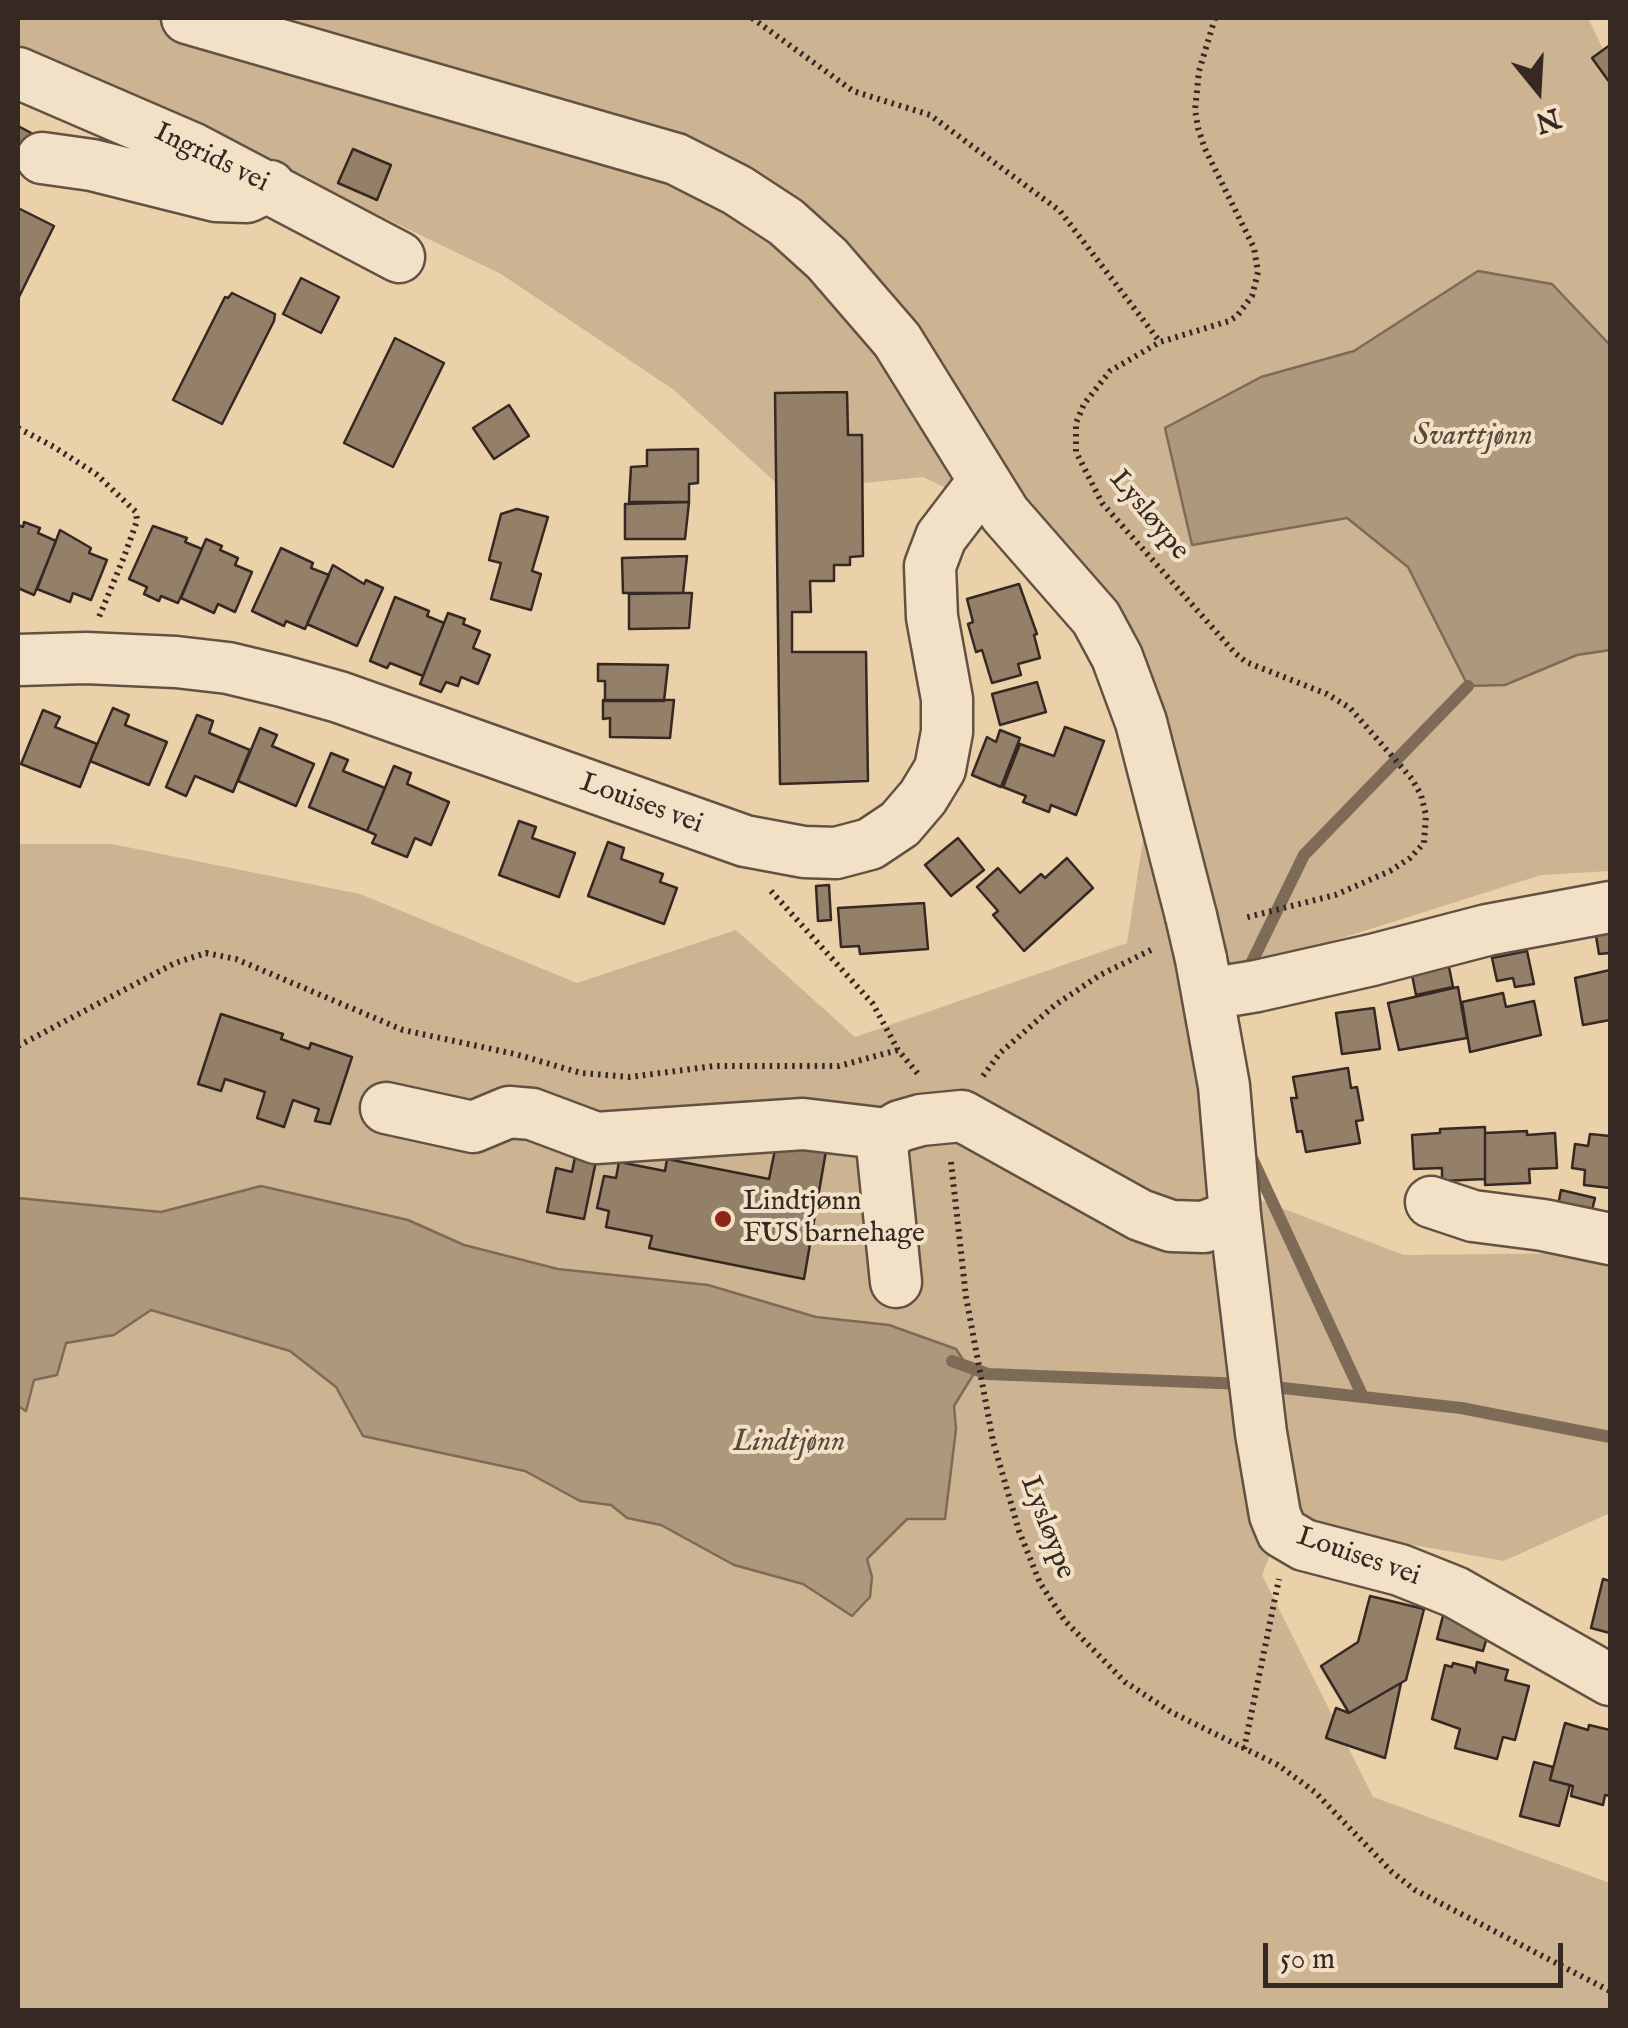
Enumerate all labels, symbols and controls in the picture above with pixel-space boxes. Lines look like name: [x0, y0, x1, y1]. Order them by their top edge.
north arrow: [1488, 40, 1588, 140]
text: N: [1531, 99, 1564, 139]
street label: Ingrids vei: [148, 117, 274, 201]
water label: Svarttjønn: [1413, 420, 1533, 456]
street label: Lysløype: [1101, 464, 1195, 568]
street label: Louises vei: [575, 767, 707, 843]
place label: Lindtjønn FUS barnehage: [743, 1186, 925, 1252]
marker: Lindtjønn FUS barnehage: [712, 1208, 734, 1230]
water label: Lindtjønn: [733, 1426, 845, 1462]
street label: Lysløype: [1011, 1472, 1081, 1584]
street label: Louises vei: [1292, 1521, 1424, 1595]
scale bar: [1268, 1923, 1568, 1985]
text: 50 m: [1280, 1941, 1335, 1979]

